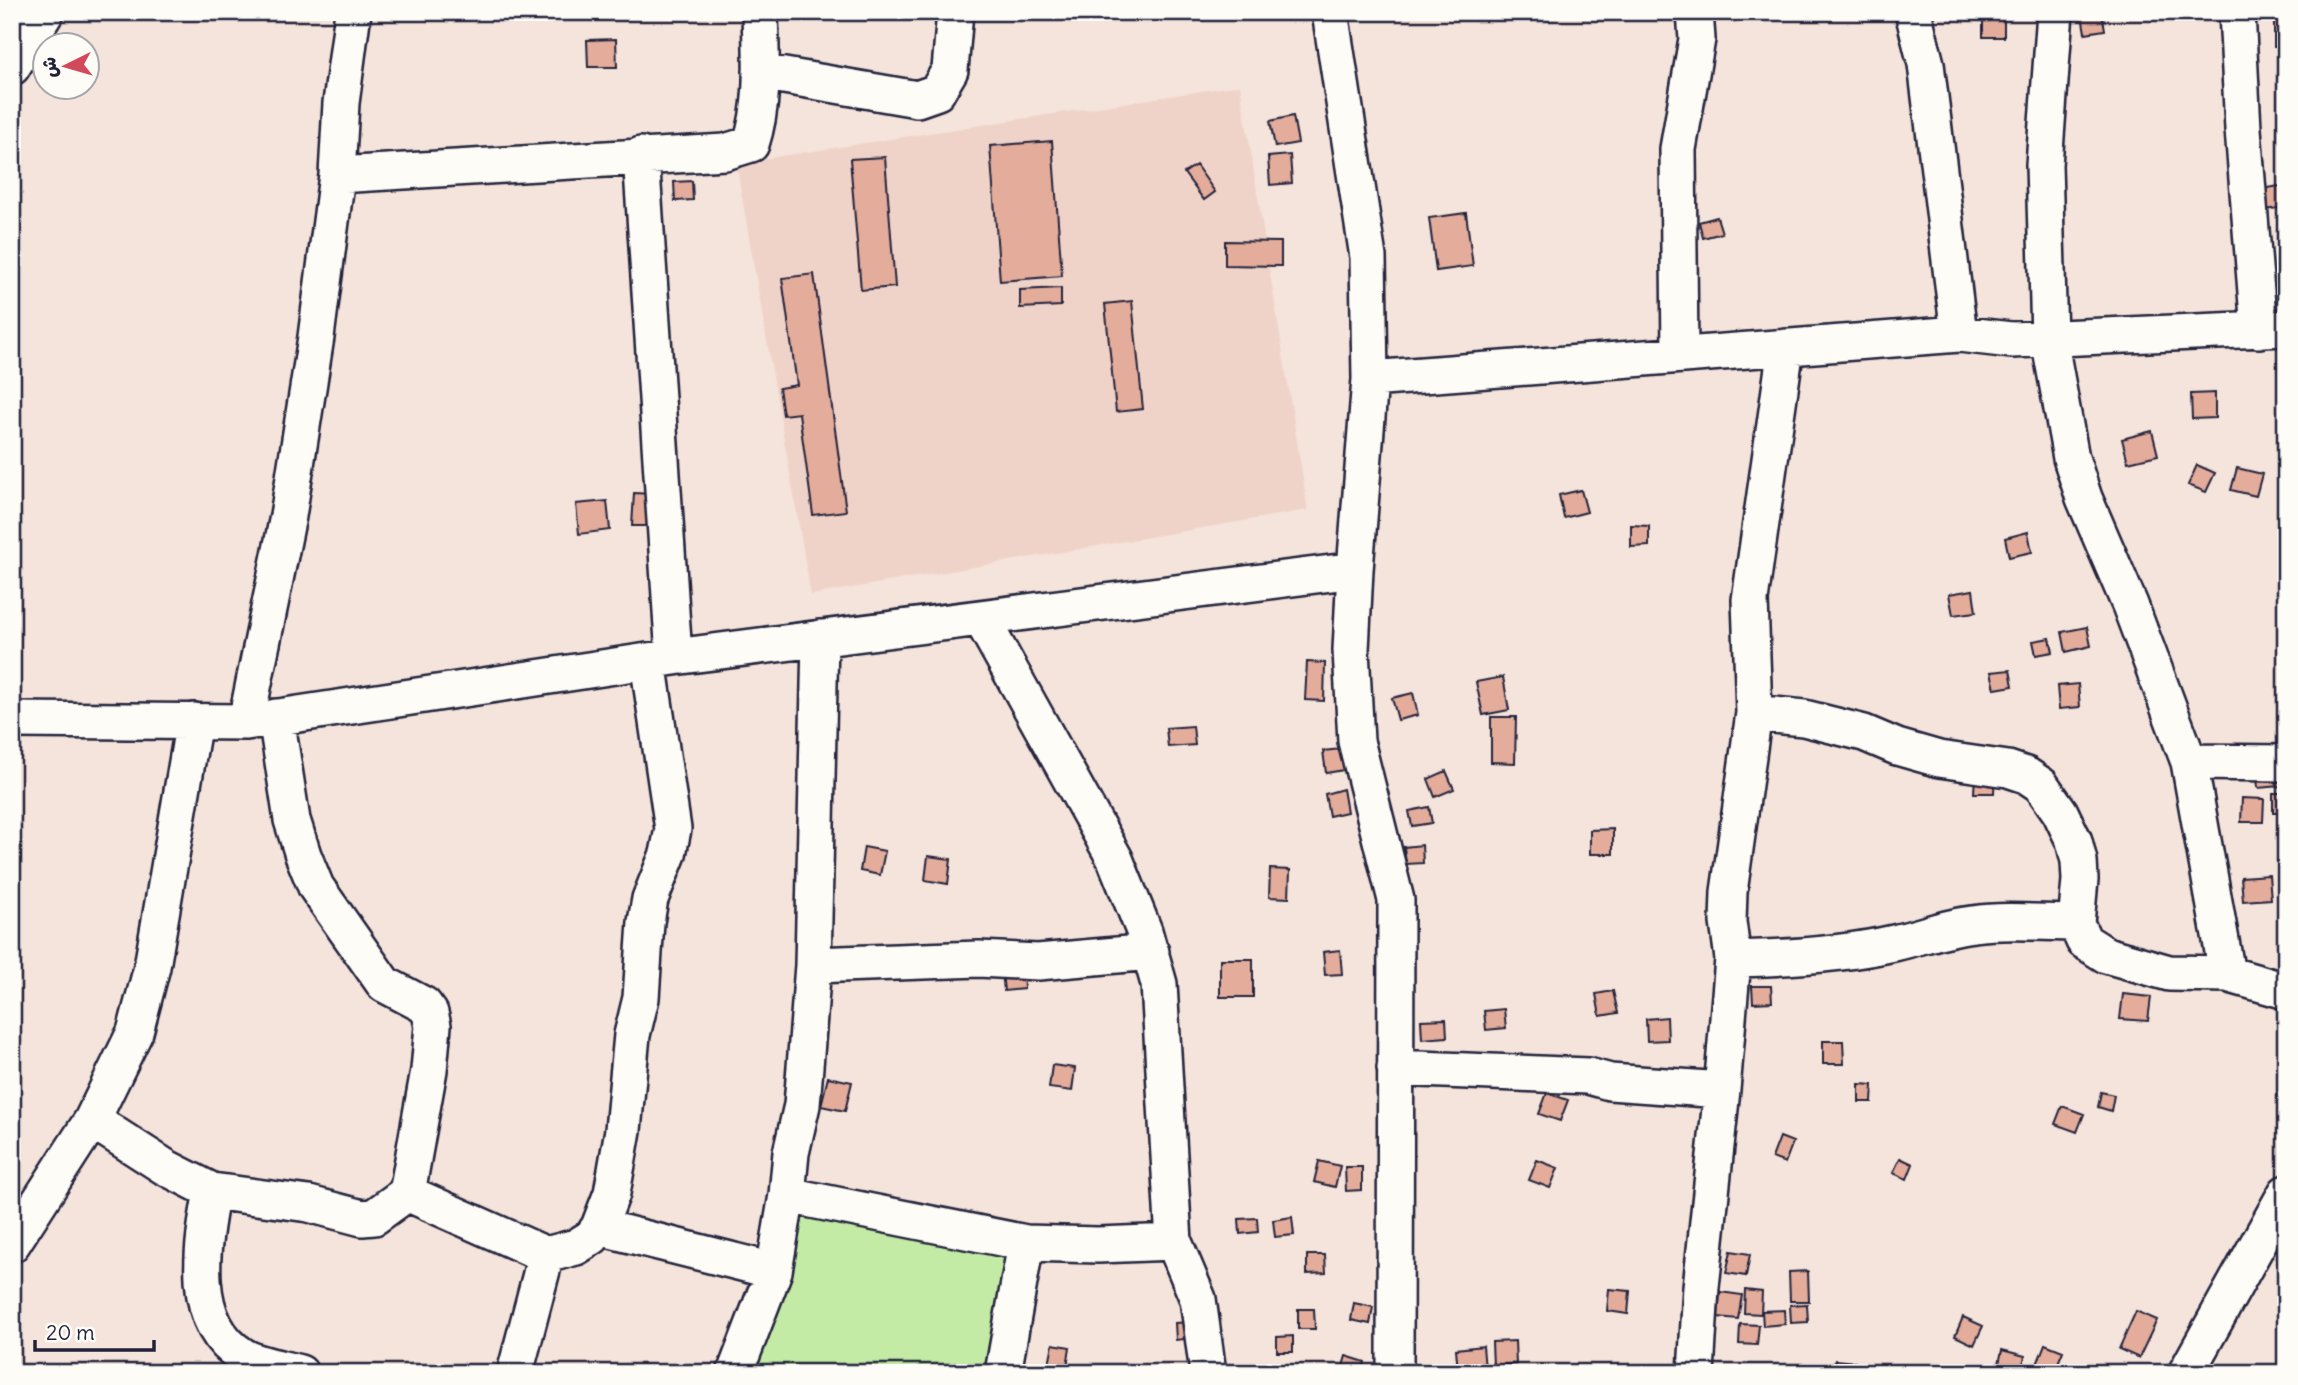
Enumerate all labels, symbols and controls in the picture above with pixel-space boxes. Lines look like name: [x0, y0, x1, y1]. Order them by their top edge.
north arrow: [32, 32, 102, 102]
text: ش: [36, 56, 62, 79]
scale bar: [35, 1308, 154, 1352]
text: 20 m: [46, 1319, 95, 1346]

